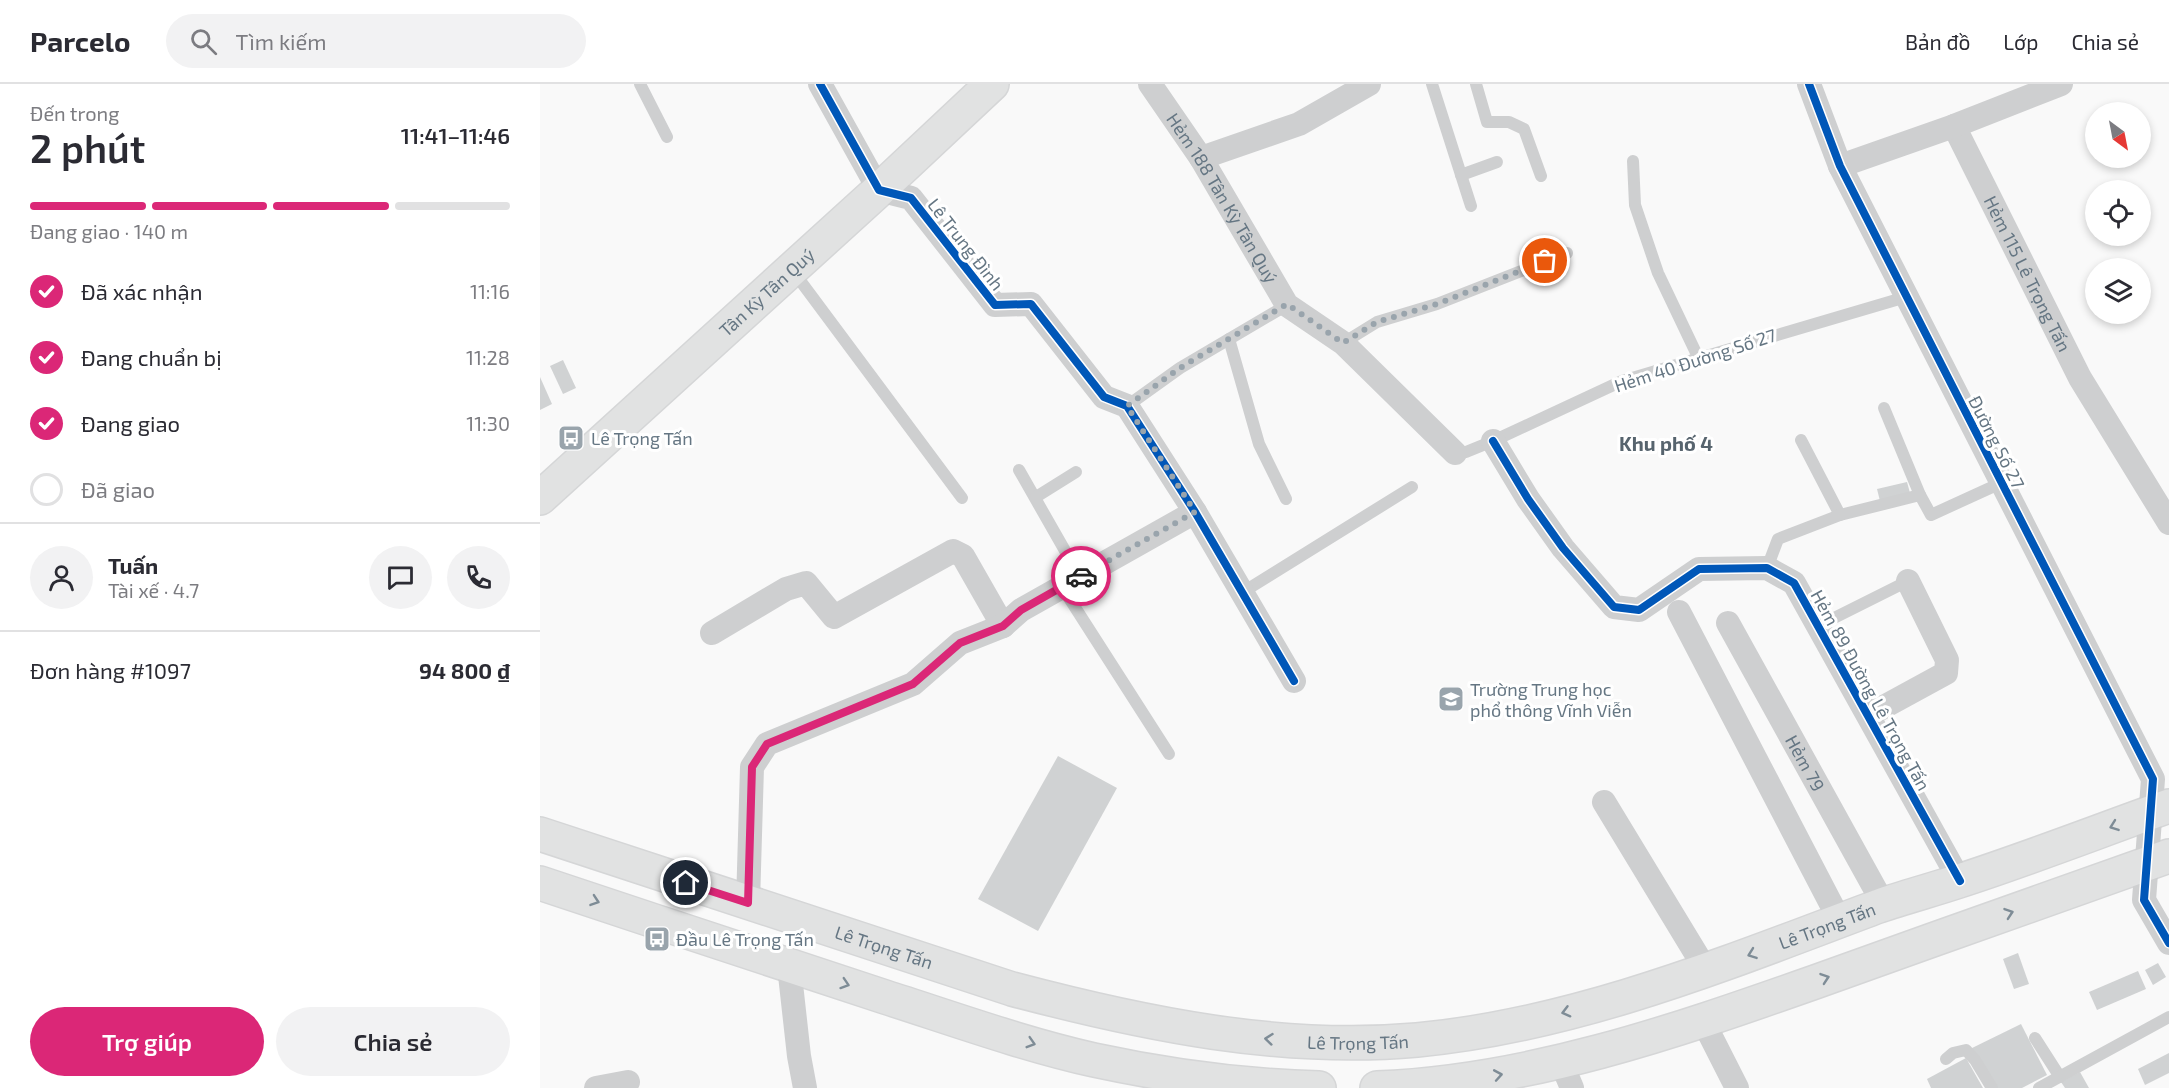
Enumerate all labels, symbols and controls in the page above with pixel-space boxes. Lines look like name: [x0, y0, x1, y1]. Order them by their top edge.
search box: [166, 14, 586, 68]
text: Parcelo: [30, 24, 130, 58]
icon: search: [187, 25, 220, 58]
text: Tìm kiếm: [235, 28, 327, 54]
text: Bản đồ: [1905, 29, 1970, 54]
text: Lớp: [2003, 29, 2038, 54]
text: Chia sẻ: [2071, 29, 2139, 54]
text: Đến trong: [30, 101, 119, 125]
north arrow: [2085, 102, 2151, 168]
map controls: [2085, 102, 2151, 324]
street label: Hẻm 188 Tân Kỳ Tân Quý: [1162, 109, 1283, 287]
text: 11:41–11:46: [401, 122, 510, 148]
text: 2 phút: [30, 124, 145, 171]
button: locate: [2085, 180, 2151, 246]
street label: Hẻm 115 Lê Trọng Tấn: [1980, 192, 2076, 355]
street label: Lê Trung Đình: [923, 194, 1009, 294]
text: Đang giao · 140 m: [30, 219, 188, 243]
pin: [1519, 235, 1570, 286]
street label: Tân Kỳ Tân Quý: [714, 243, 819, 341]
icon: bag: [1528, 244, 1561, 277]
button: layers: [2085, 258, 2151, 324]
icon: check: [30, 275, 63, 308]
text: Đã xác nhận: [81, 278, 203, 304]
text: 11:16: [470, 279, 510, 303]
street label: Hẻm 40 Đường Số 27: [1611, 323, 1779, 397]
icon: check: [30, 341, 63, 374]
text: Đang chuẩn bị: [81, 344, 222, 370]
text: 11:28: [466, 345, 510, 369]
street label: Đường Số 27: [1964, 392, 2030, 492]
icon: check: [30, 407, 63, 440]
text: Đang giao: [81, 410, 180, 436]
text: 11:30: [466, 411, 510, 435]
bus stop icon: Lê Trọng Tấn: [556, 423, 586, 453]
place label: Lê Trọng Tấn: [591, 427, 693, 449]
district label: Khu phố 4: [1619, 431, 1713, 455]
text: Đã giao: [81, 476, 155, 502]
button: person: [30, 546, 93, 609]
button: chat: [369, 546, 432, 609]
button: phone: [447, 546, 510, 609]
courier: [1051, 546, 1111, 606]
text: Tuấn: [108, 552, 158, 578]
icon: car: [1065, 560, 1098, 593]
text: Tài xế · 4.7: [108, 578, 199, 602]
street label: Hẻm 89 Đường Lê Trọng Tấn: [1807, 586, 1935, 794]
text: Đơn hàng #1097: [30, 657, 191, 683]
text: 94 800 ₫: [419, 657, 510, 683]
place label: Trường Trung học phổ thông Vĩnh Viễn: [1470, 678, 1632, 721]
school or university icon: Trường Trung học phổ thông Vĩnh Viễn: [1436, 684, 1466, 714]
street label: Hẻm 79: [1781, 731, 1830, 795]
one-way arrow: [2109, 818, 2120, 831]
pin: [660, 857, 711, 908]
icon: home: [669, 866, 702, 899]
one-way arrow: [590, 894, 600, 906]
street label: Lê Trọng Tấn: [1775, 897, 1878, 954]
one-way arrow: [2003, 908, 2014, 921]
street label: Lê Trọng Tấn: [832, 921, 936, 973]
bus stop icon: Đầu Lê Trọng Tấn: [642, 924, 672, 954]
place label: Đầu Lê Trọng Tấn: [676, 928, 814, 950]
one-way arrow: [1747, 946, 1758, 959]
one-way arrow: [1819, 972, 1830, 985]
one-way arrow: [839, 977, 850, 989]
one-way arrow: [1561, 1005, 1571, 1018]
button: Trợ giúp: [30, 1007, 264, 1076]
button: Chia sẻ: [276, 1007, 510, 1076]
street label: Lê Trọng Tấn: [1307, 1030, 1410, 1054]
one-way arrow: [1264, 1033, 1273, 1046]
one-way arrow: [1025, 1036, 1036, 1048]
one-way arrow: [1492, 1069, 1502, 1082]

